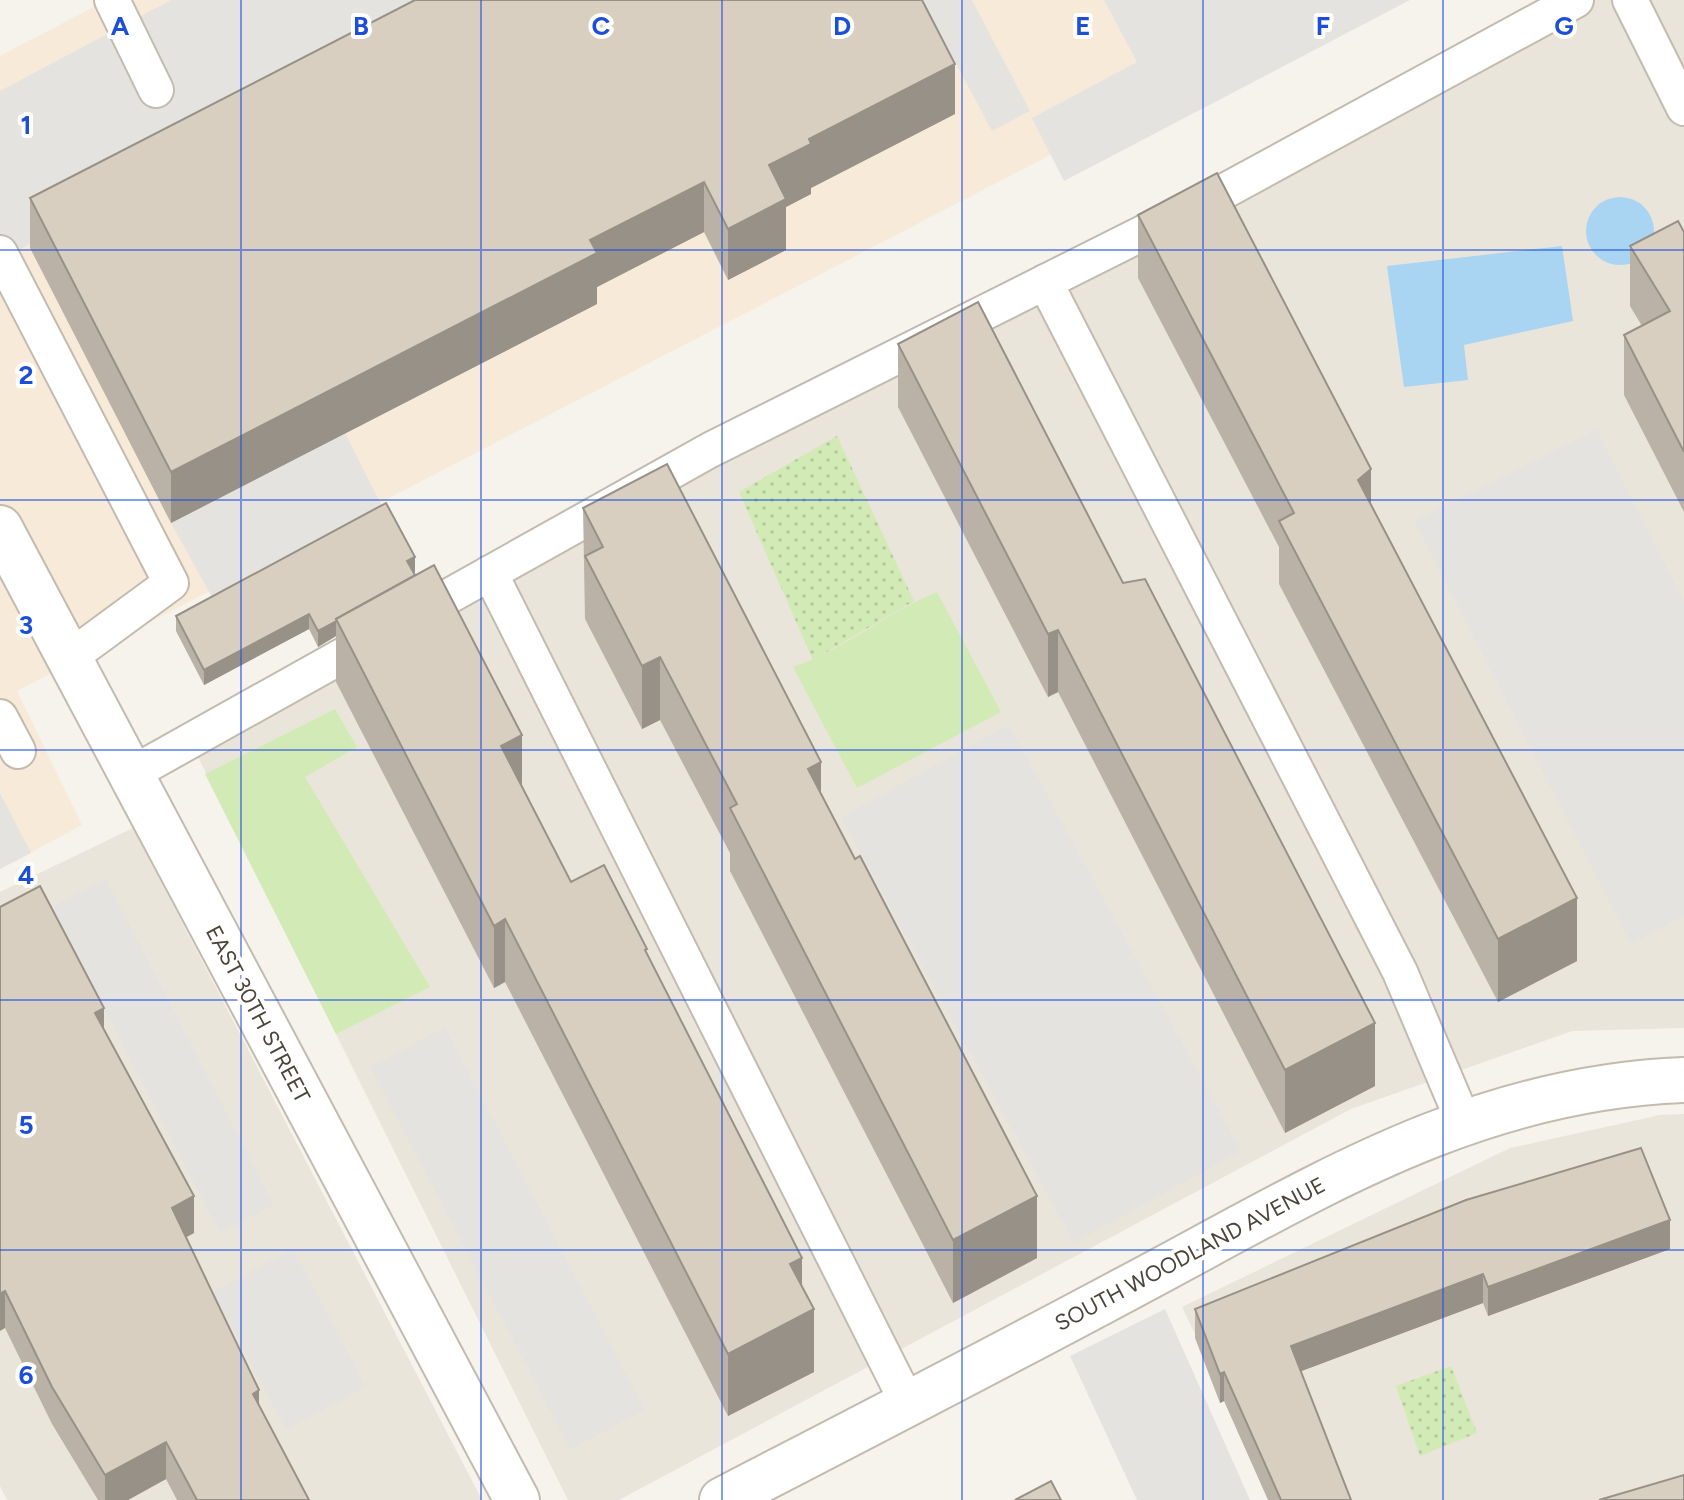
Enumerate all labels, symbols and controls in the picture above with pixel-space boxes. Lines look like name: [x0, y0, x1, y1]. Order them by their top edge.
text: A: [111, 10, 130, 42]
text: B: [353, 10, 369, 42]
text: C: [592, 10, 611, 42]
text: D: [833, 10, 851, 42]
text: E: [1075, 10, 1091, 42]
text: F: [1316, 10, 1330, 42]
text: G: [1554, 10, 1574, 42]
text: 1: [21, 109, 31, 141]
text: 2: [18, 359, 34, 391]
text: 3: [19, 609, 33, 641]
text: 4: [18, 859, 34, 891]
street label: EAST 30TH STREET: [200, 921, 316, 1107]
text: 5: [18, 1109, 34, 1141]
street label: SOUTH WOODLAND AVENUE: [1050, 1171, 1330, 1337]
text: 6: [18, 1359, 34, 1391]

